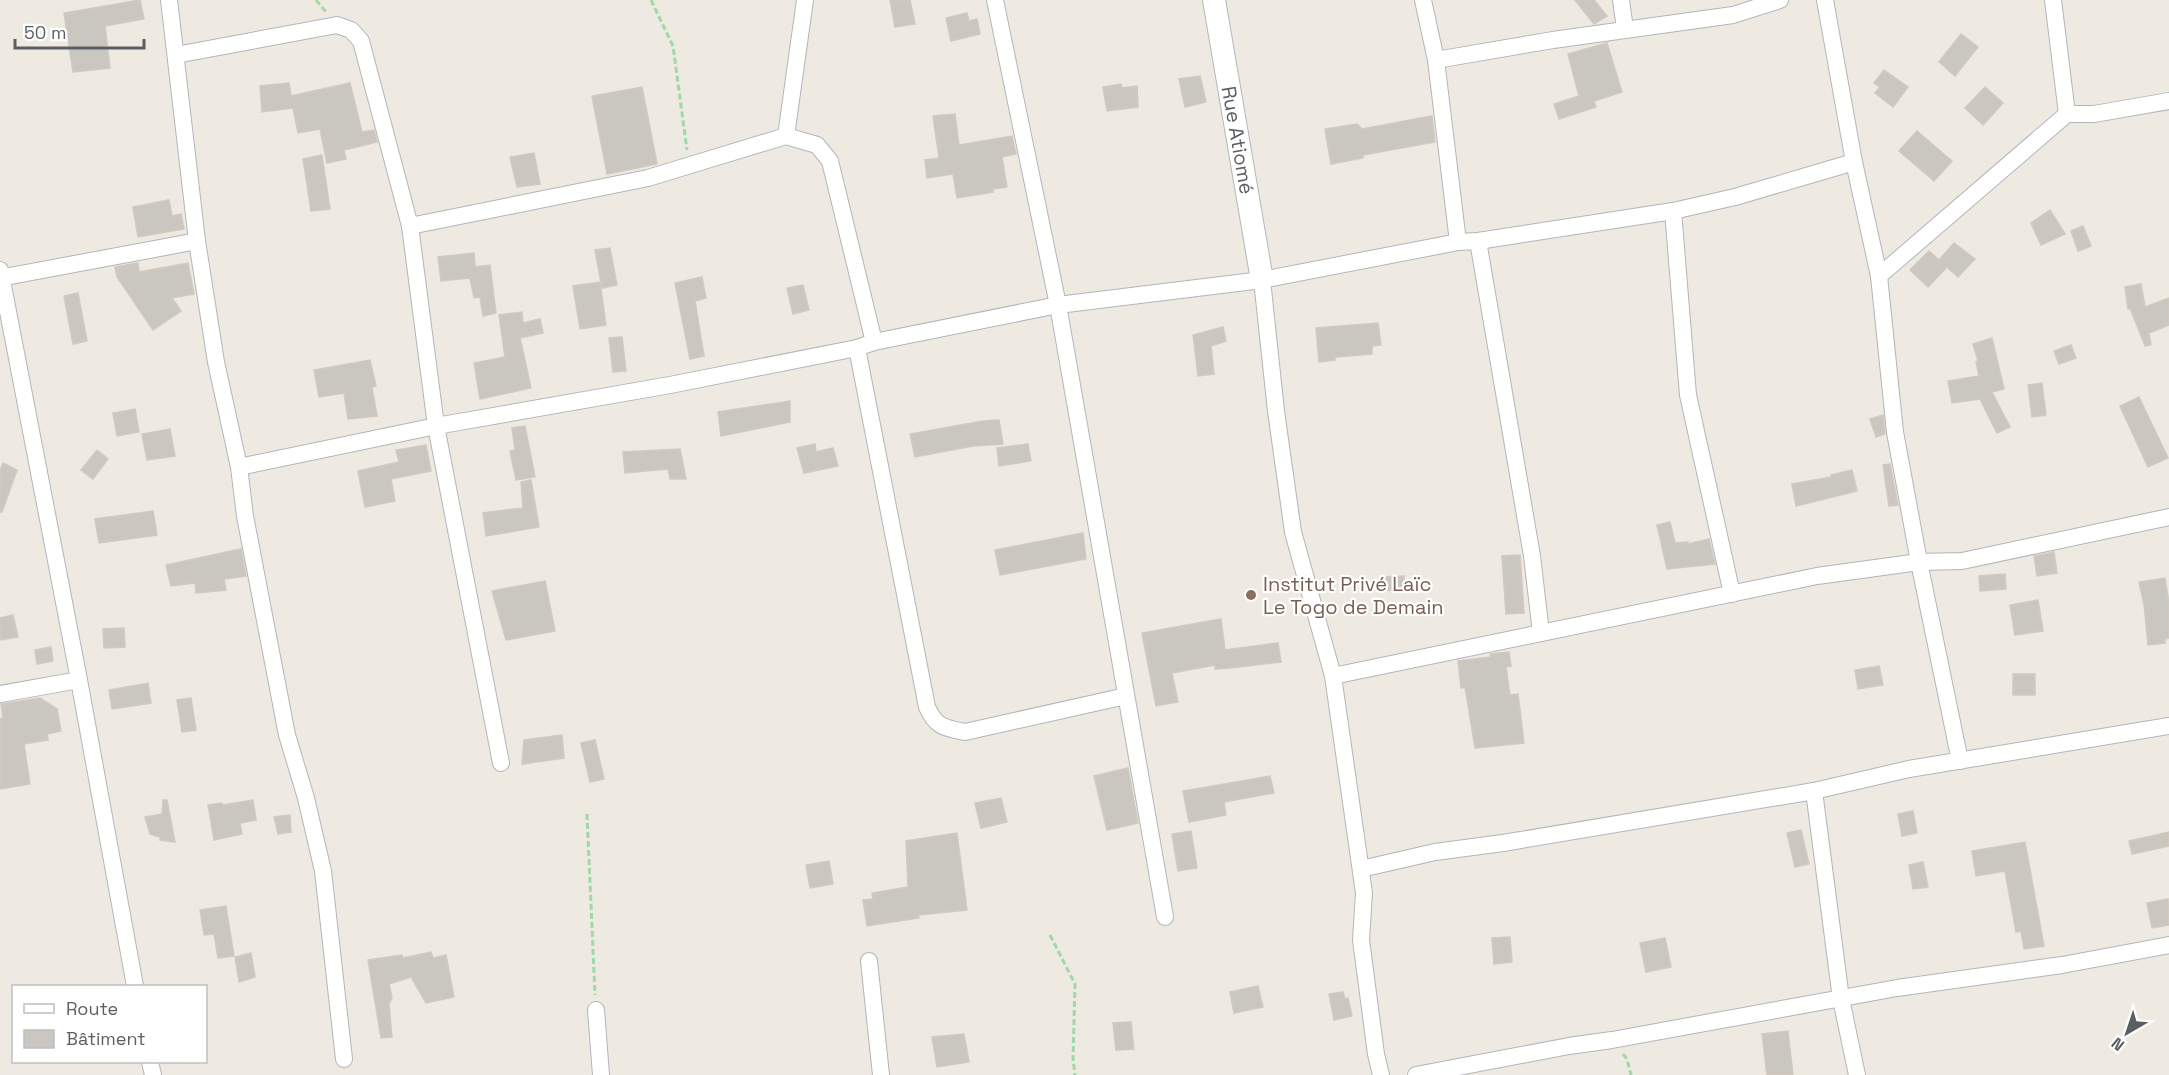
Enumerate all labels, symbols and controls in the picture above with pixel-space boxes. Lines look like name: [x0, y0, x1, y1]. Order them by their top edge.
scale bar: [15, 12, 144, 50]
text: 50 m: [24, 21, 66, 44]
street label: Rue Atiomé: [1216, 84, 1260, 196]
place label: Institut Privé Laïc Le Togo de Demain: [1263, 571, 1444, 620]
marker: Institut Privé Laïc Le Togo de Demain: [1244, 588, 1258, 602]
legend: [12, 985, 207, 1063]
text: Route: [66, 997, 118, 1020]
north arrow: [2097, 1003, 2157, 1063]
text: Bâtiment: [66, 1027, 146, 1050]
text: N: [2107, 1033, 2129, 1056]

